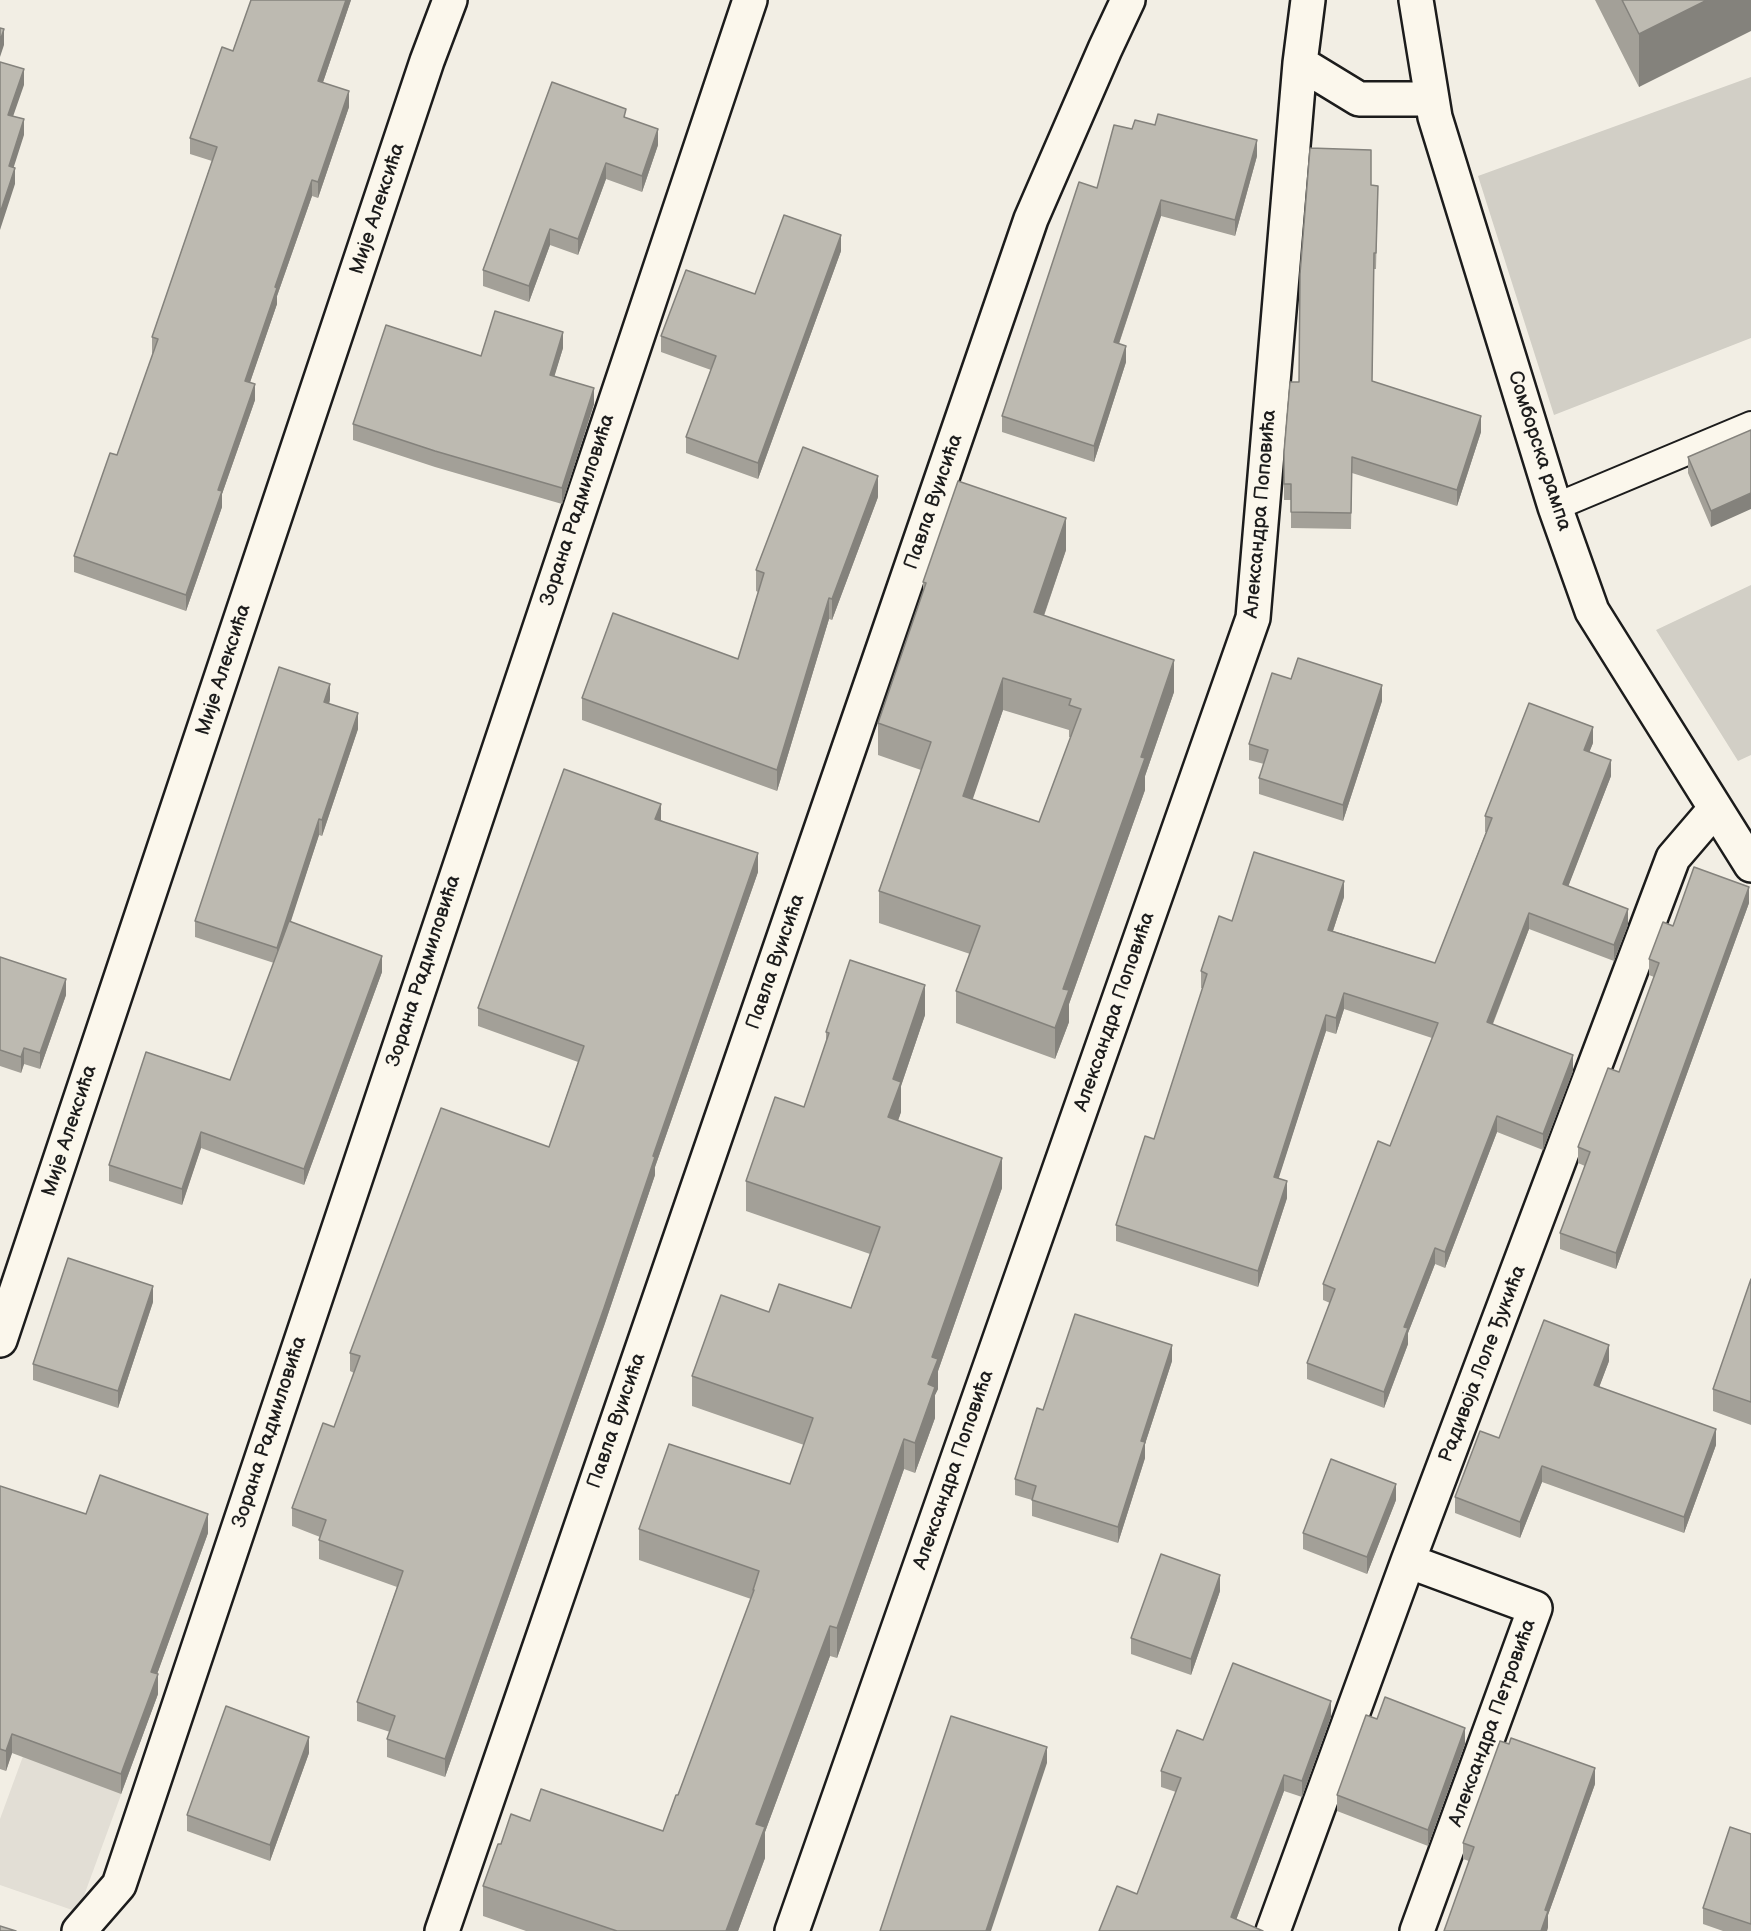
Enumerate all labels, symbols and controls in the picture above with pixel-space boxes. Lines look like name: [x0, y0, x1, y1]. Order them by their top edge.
street label: Мије Алексића: [345, 140, 411, 278]
street label: Сомборска рампа: [1502, 368, 1576, 534]
street label: Александра Поповића: [1240, 409, 1282, 619]
street label: Зорана Радмиловића: [536, 411, 620, 609]
street label: Павла Вуисића: [900, 431, 968, 573]
street label: Мије Алексића: [191, 601, 257, 739]
street label: Зорана Радмиловића: [382, 872, 466, 1070]
street label: Павла Вуисића: [742, 891, 810, 1033]
street label: Александра Поповића: [1070, 909, 1160, 1115]
street label: Мије Алексића: [37, 1062, 103, 1200]
street label: Радивоја Лоле Ђукића: [1434, 1262, 1532, 1466]
street label: Зорана Радмиловића: [228, 1333, 312, 1531]
street label: Павла Вуисића: [583, 1350, 651, 1492]
street label: Александра Поповића: [909, 1367, 999, 1573]
street label: Александра Петровића: [1444, 1616, 1542, 1830]

